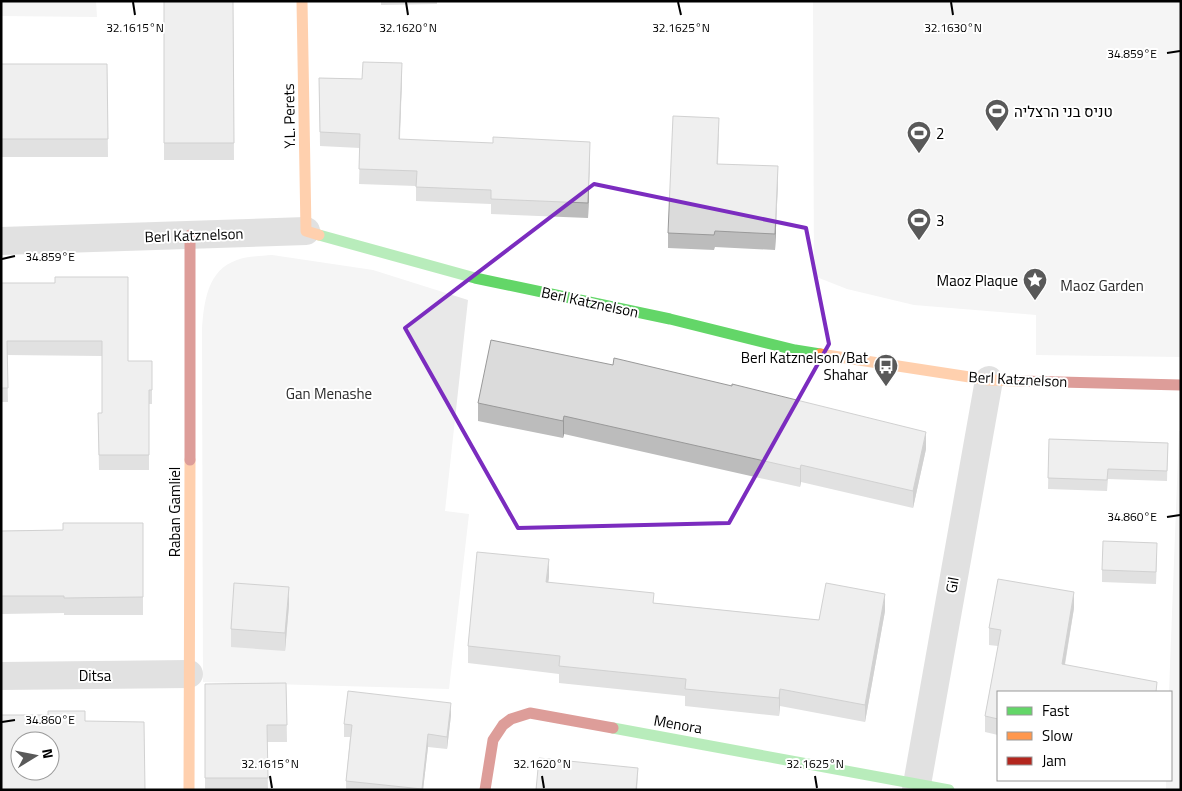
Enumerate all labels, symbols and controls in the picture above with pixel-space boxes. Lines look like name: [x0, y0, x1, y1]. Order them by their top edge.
text: 32.1615°N: [106, 18, 164, 37]
text: 32.1620°N: [379, 18, 437, 37]
text: 32.1625°N: [652, 18, 710, 37]
text: 32.1630°N: [924, 18, 982, 37]
text: 34.859°E: [1107, 44, 1157, 63]
street label: Y.L. Perets: [277, 83, 301, 149]
sports icon: טניס בני הרצליה: [984, 98, 1010, 132]
place label: טניס בני הרצליה: [1014, 100, 1113, 123]
sports icon: 2: [906, 120, 932, 154]
place label: 2: [936, 122, 944, 145]
sports icon: 3: [906, 207, 932, 241]
place label: 3: [936, 209, 944, 232]
street label: Berl Katznelson: [144, 222, 244, 248]
text: 34.859°E: [25, 247, 75, 266]
place icon: Maoz Plaque: [1022, 267, 1048, 301]
place label: Maoz Plaque: [937, 269, 1018, 292]
park label: Maoz Garden: [1060, 274, 1144, 297]
street label: Berl Katznelson: [539, 280, 641, 324]
place label: Berl Katznelson/Bat Shahar: [741, 346, 869, 386]
bus stop icon: Berl Katznelson/Bat Shahar: [873, 353, 899, 387]
street label: Berl Katznelson: [968, 365, 1068, 393]
park label: Gan Menashe: [286, 382, 372, 405]
street label: Raban Gamliel: [163, 467, 186, 557]
text: 34.860°E: [1107, 507, 1157, 526]
street label: Gil: [939, 575, 965, 595]
street label: Ditsa: [79, 664, 112, 687]
legend: [997, 691, 1172, 781]
text: Fast: [1042, 699, 1070, 722]
street label: Menora: [652, 708, 704, 740]
text: 34.860°E: [25, 710, 75, 729]
text: Slow: [1042, 724, 1073, 747]
north arrow: [10, 731, 60, 781]
text: N: [37, 747, 59, 760]
text: Jam: [1042, 749, 1066, 772]
text: 32.1615°N: [241, 754, 299, 773]
text: 32.1620°N: [513, 754, 571, 773]
text: 32.1625°N: [786, 754, 844, 773]

